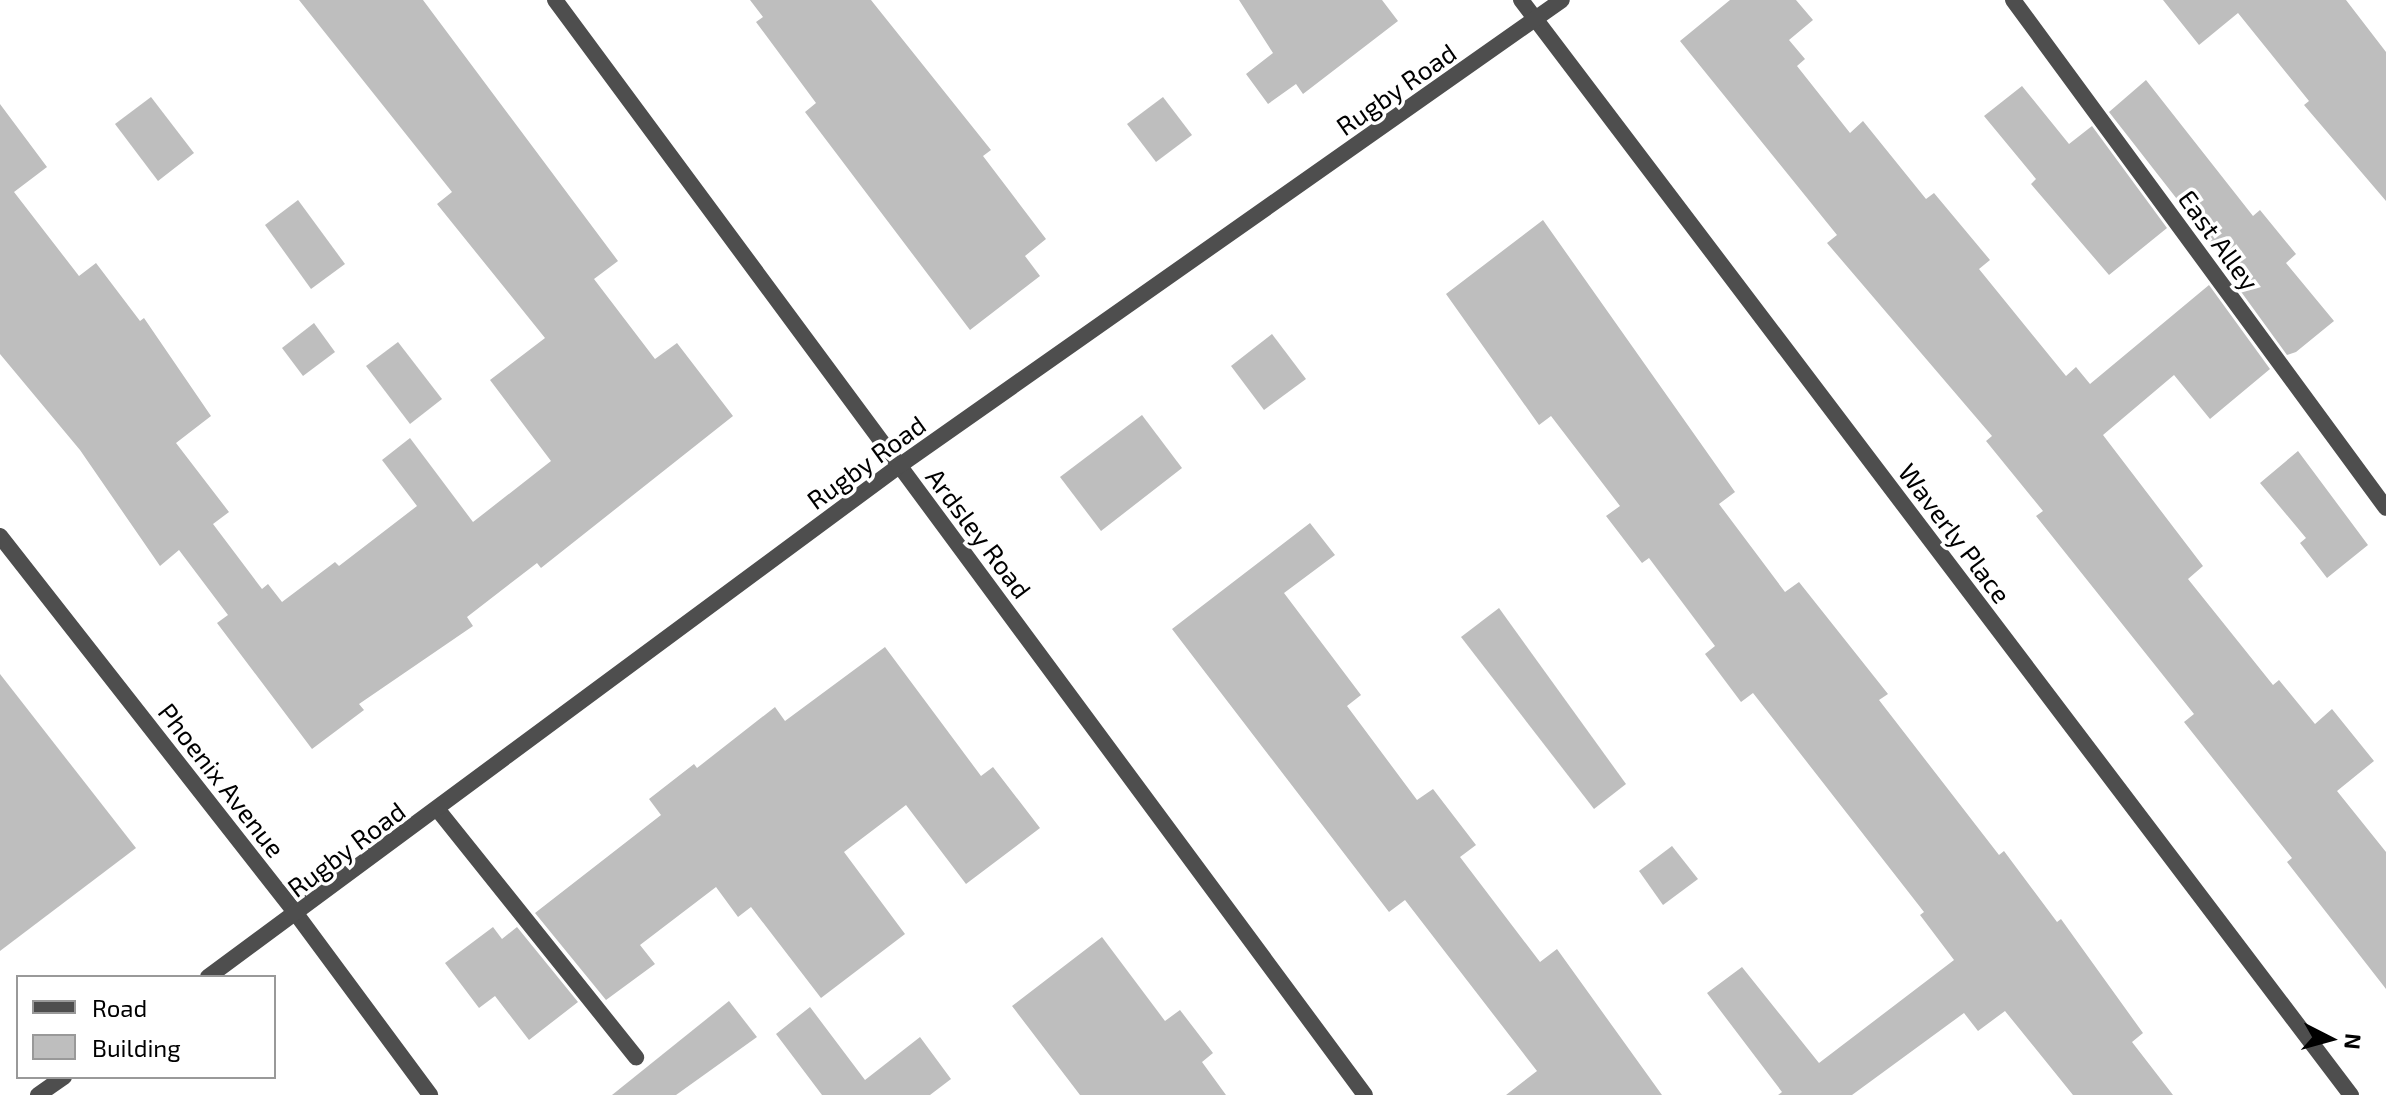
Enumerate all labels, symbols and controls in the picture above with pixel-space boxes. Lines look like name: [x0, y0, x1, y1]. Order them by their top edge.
street label: Rugby Road: [1330, 36, 1462, 142]
street label: East Alley: [2172, 184, 2266, 296]
street label: Rugby Road: [800, 408, 932, 516]
street label: Waverly Place: [1892, 457, 2018, 609]
street label: Ardsley Road: [920, 462, 1038, 604]
street label: Phoenix Avenue: [152, 697, 292, 863]
street label: Rugby Road: [281, 795, 411, 903]
legend: [16, 975, 276, 1079]
text: Road: [92, 993, 147, 1022]
north arrow: [2290, 999, 2370, 1079]
text: N: [2340, 1032, 2368, 1051]
text: Building: [92, 1033, 181, 1062]

